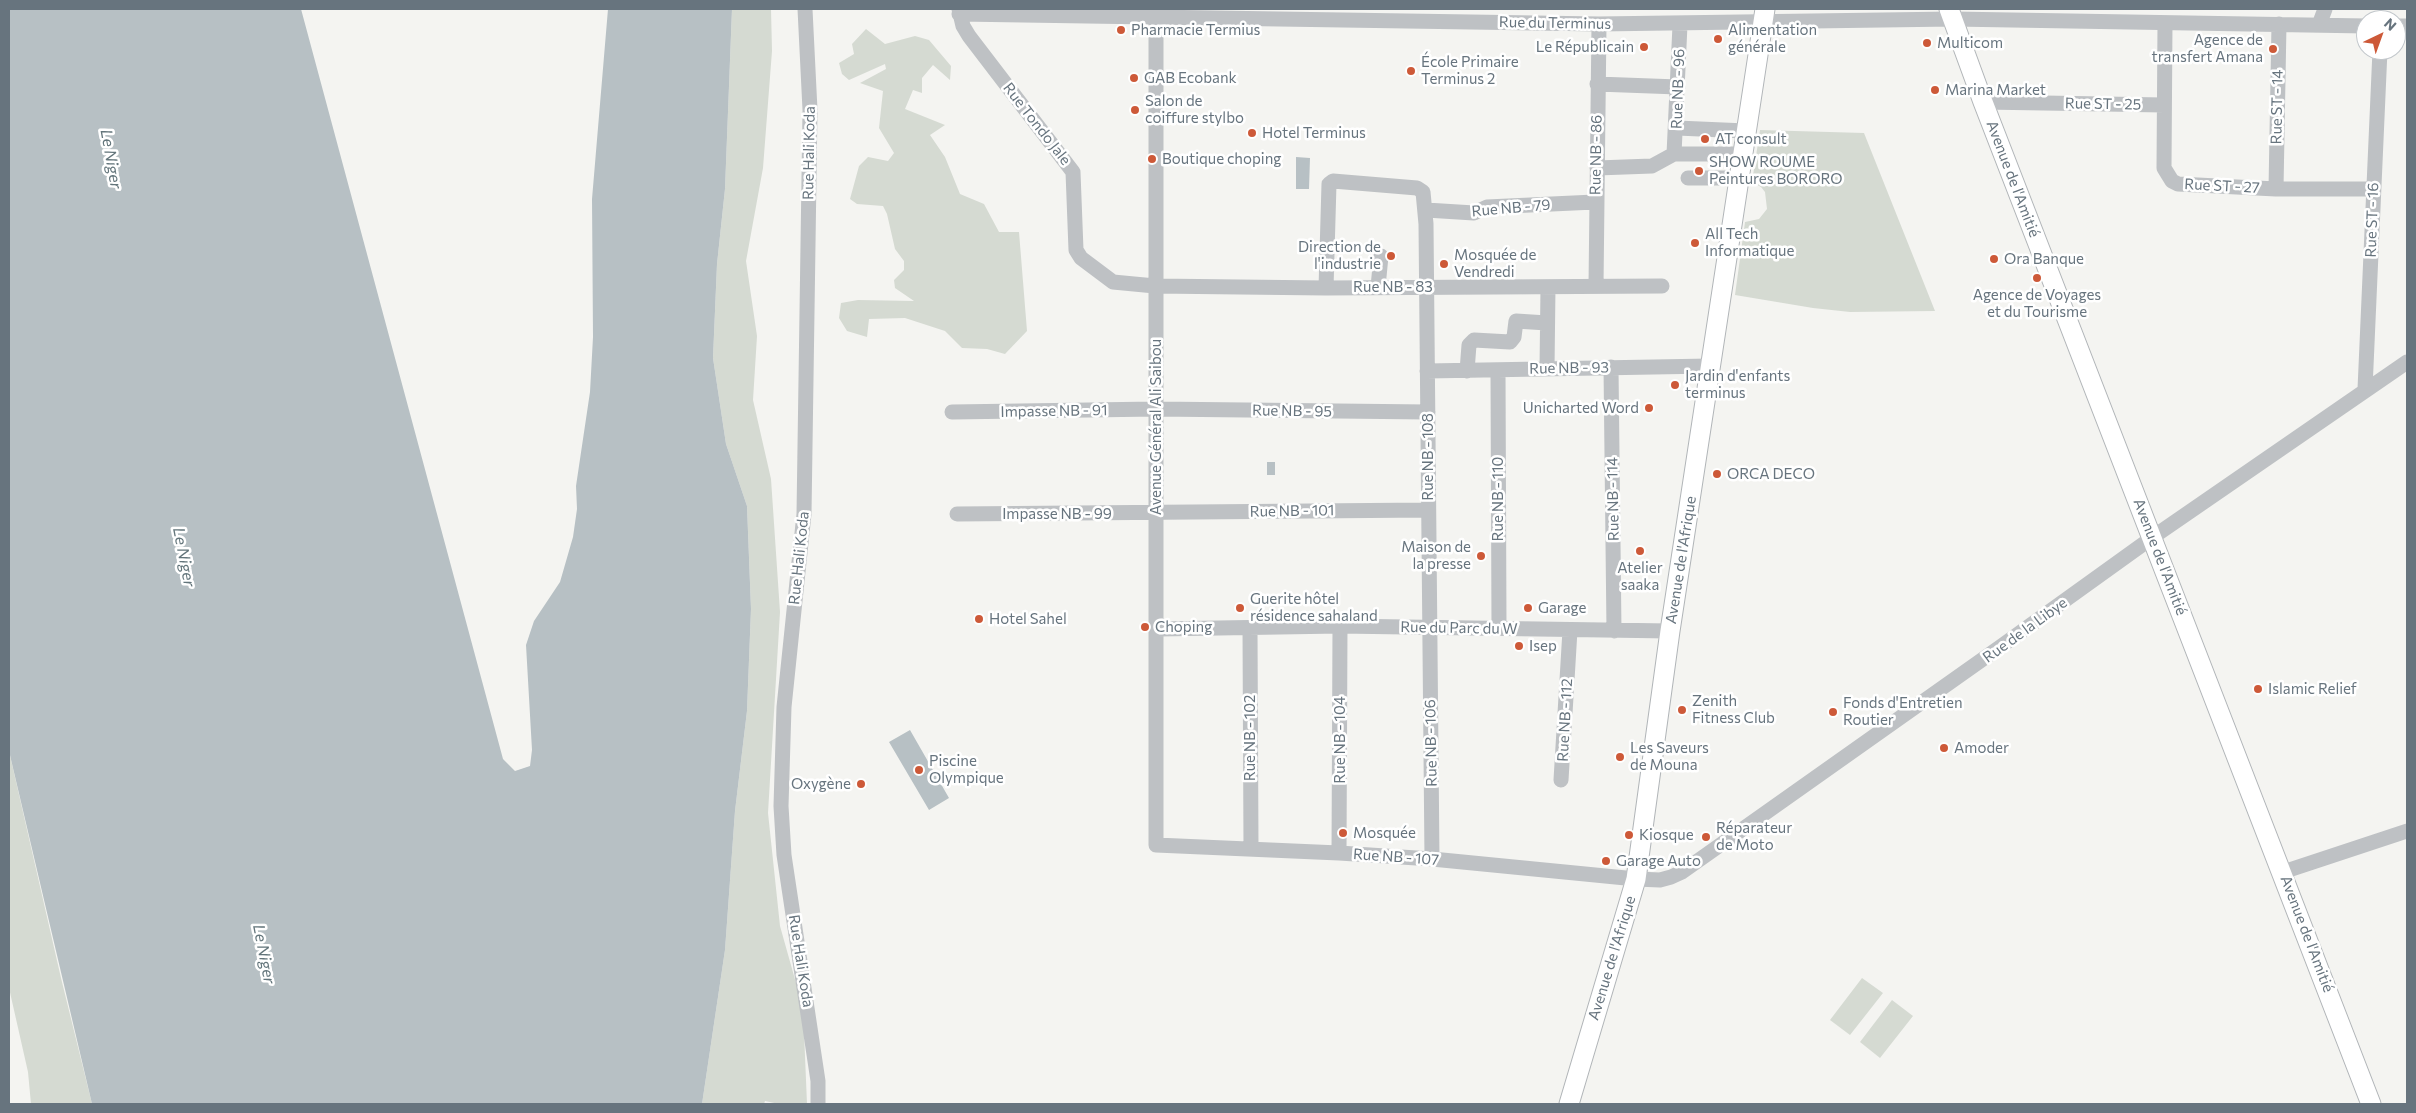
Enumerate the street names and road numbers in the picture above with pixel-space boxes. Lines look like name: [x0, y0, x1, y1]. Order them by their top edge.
street label: Rue du Terminus: [1499, 13, 1611, 33]
street label: Rue NB - 96: [1668, 49, 1688, 129]
street label: Rue ST - 14: [2267, 69, 2287, 145]
street label: Rue Tondo Jale: [999, 79, 1075, 169]
street label: Rue ST - 25: [2065, 94, 2141, 114]
street label: Rue Hali Koda: [799, 106, 819, 200]
street label: Rue NB - 86: [1586, 115, 1606, 195]
street label: Avenue de l'Amitié: [1982, 118, 2044, 240]
street label: Rue ST - 27: [2184, 175, 2260, 197]
street label: Rue ST - 16: [2362, 182, 2382, 258]
street label: Rue NB - 79: [1471, 196, 1551, 220]
street label: Rue NB - 83: [1353, 278, 1433, 296]
street label: Avenue Général Ali Saibou: [1147, 339, 1165, 515]
street label: Rue NB - 93: [1529, 358, 1609, 378]
street label: Impasse NB - 91: [1000, 401, 1108, 421]
street label: Rue NB - 95: [1252, 401, 1332, 421]
street label: Rue NB - 108: [1419, 413, 1437, 501]
street label: Rue NB - 110: [1489, 457, 1507, 541]
street label: Rue NB - 114: [1603, 457, 1623, 541]
street label: Avenue de l'Afrique: [1662, 495, 1700, 625]
street label: Avenue de l'Amitié: [2129, 496, 2191, 618]
street label: Rue NB - 101: [1249, 501, 1335, 521]
street label: Impasse NB - 99: [1002, 505, 1112, 523]
street label: Rue Hali Koda: [785, 510, 813, 606]
street label: Rue de la Libye: [1979, 593, 2071, 667]
street label: Rue du Parc du W: [1400, 618, 1518, 638]
street label: Rue NB - 112: [1554, 678, 1576, 762]
street label: Rue NB - 102: [1241, 695, 1259, 781]
street label: Rue NB - 104: [1331, 696, 1349, 784]
street label: Rue NB - 106: [1421, 699, 1441, 787]
street label: Rue NB - 107: [1352, 845, 1440, 869]
street label: Avenue de l'Amitié: [2276, 873, 2338, 995]
street label: Avenue de l'Afrique: [1585, 894, 1639, 1022]
street label: Rue Hali Koda: [785, 913, 817, 1009]

